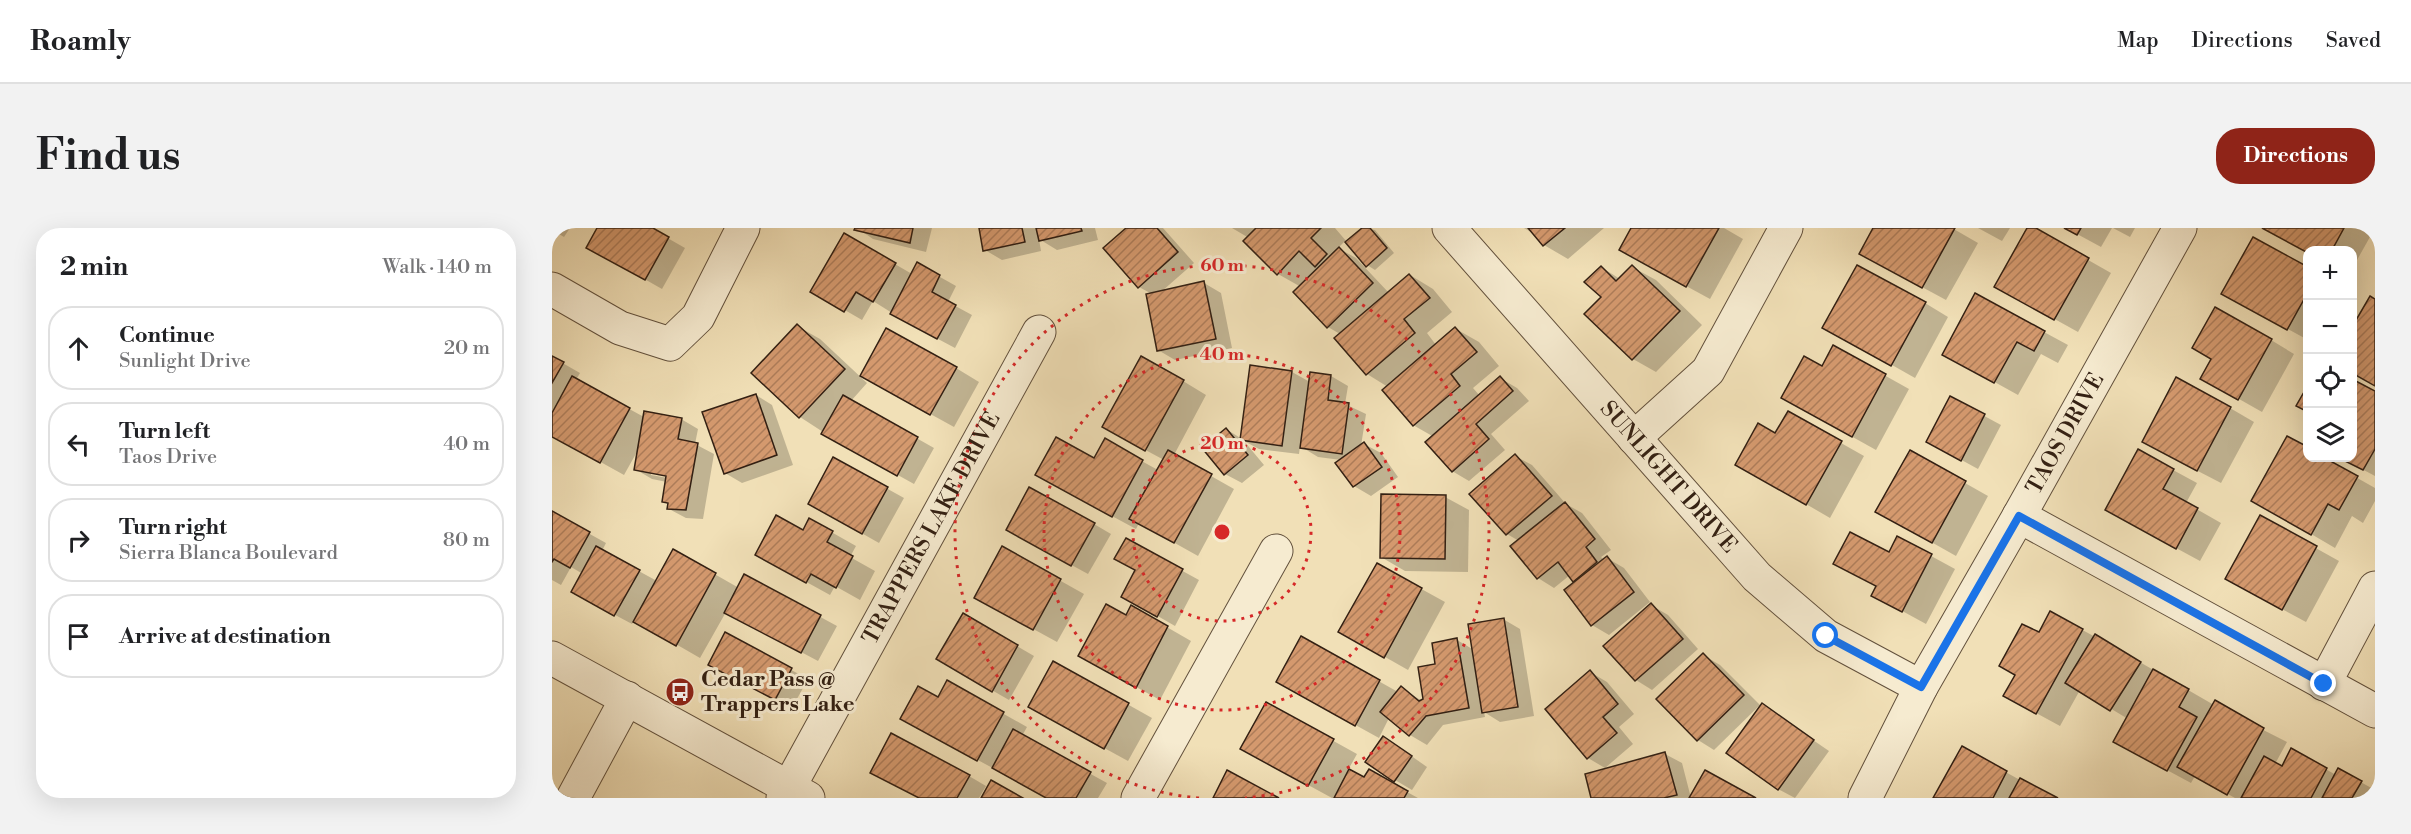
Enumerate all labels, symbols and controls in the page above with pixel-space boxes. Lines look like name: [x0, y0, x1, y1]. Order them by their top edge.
text: Roamly: [30, 24, 131, 59]
text: Map: [2117, 28, 2159, 54]
text: Directions: [2192, 28, 2293, 54]
text: Saved: [2326, 28, 2381, 54]
button: Directions: [2216, 128, 2375, 184]
text: Find us: [36, 130, 180, 183]
map controls: [2303, 246, 2357, 462]
button: +: [2303, 246, 2357, 300]
text: 2 min: [60, 251, 128, 283]
text: 60 m: [1200, 254, 1244, 277]
text: Walk · 140 m: [382, 255, 492, 280]
button: −: [2303, 300, 2357, 354]
text: Continue: [119, 322, 215, 349]
icon: ahead: [62, 332, 95, 365]
text: 20 m: [444, 336, 490, 361]
text: 40 m: [1200, 343, 1245, 366]
text: Sunlight Drive: [119, 349, 251, 374]
button: locate: [2303, 354, 2357, 408]
street label: TAOS DRIVE: [2020, 368, 2110, 499]
street label: SUNLIGHT DRIVE: [1594, 395, 1743, 558]
street label: TRAPPERS LAKE DRIVE: [857, 407, 1006, 649]
button: layers: [2303, 408, 2357, 462]
text: Turn left: [119, 418, 210, 445]
icon: left: [62, 428, 95, 461]
text: 40 m: [443, 432, 490, 457]
text: 20 m: [1200, 432, 1244, 455]
text: Taos Drive: [119, 445, 217, 470]
text: Turn right: [119, 514, 227, 541]
centre of rings: [1212, 522, 1232, 542]
icon: right: [62, 524, 95, 557]
text: 80 m: [443, 528, 490, 553]
text: Sierra Blanca Boulevard: [119, 541, 338, 566]
icon: arrive: [62, 620, 95, 653]
route start: [1812, 622, 1838, 648]
text: Arrive at destination: [119, 623, 331, 650]
place label: Cedar Pass @ Trappers Lake: [701, 666, 855, 718]
route end: [2310, 670, 2336, 696]
bus stop icon: Cedar Pass @ Trappers Lake: [664, 676, 696, 708]

